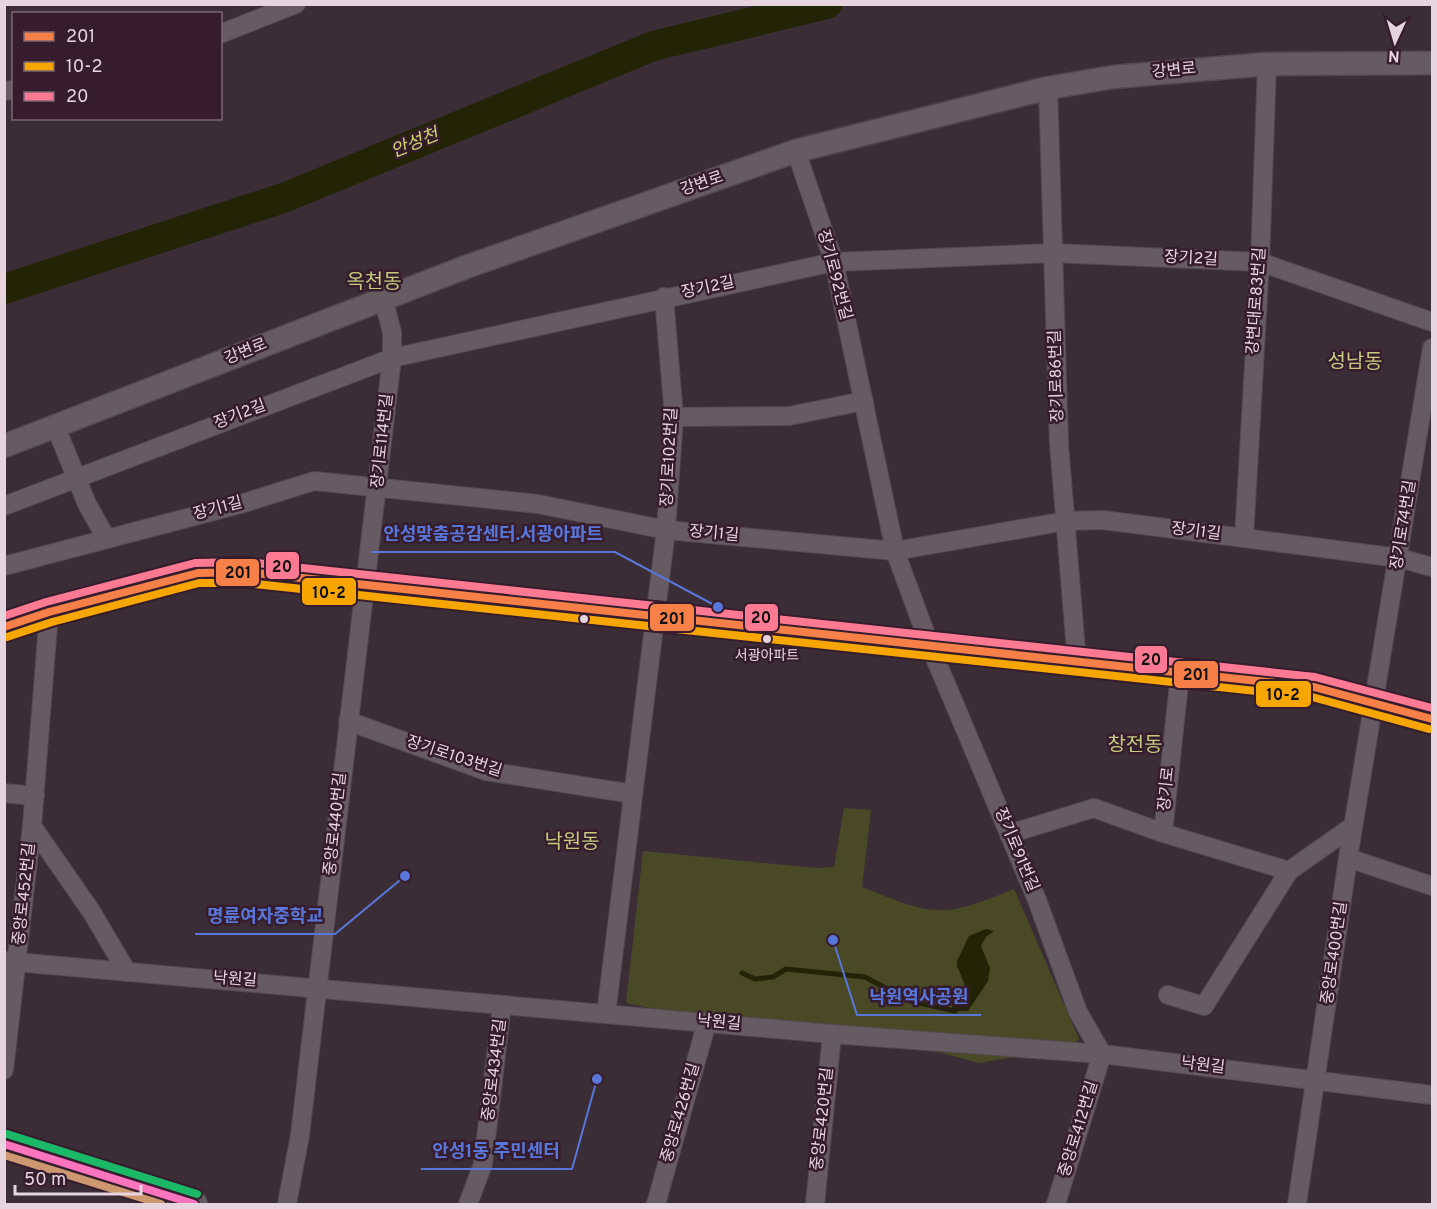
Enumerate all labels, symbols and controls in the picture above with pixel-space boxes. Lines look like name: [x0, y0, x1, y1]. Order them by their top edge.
legend: [12, 12, 222, 120]
north arrow: [1365, 12, 1425, 72]
text: 201: [66, 26, 95, 49]
text: N: [1388, 45, 1401, 65]
text: 10-2: [66, 56, 102, 79]
street label: 강변로: [1151, 59, 1197, 83]
text: 20: [66, 86, 89, 109]
water label: 안성천: [388, 123, 445, 164]
street label: 강변로: [678, 167, 726, 201]
street label: 장기로92번길: [812, 228, 856, 322]
street label: 강변대로83번길: [1243, 247, 1271, 355]
street label: 장기2길: [1164, 248, 1218, 270]
district label: 옥천동: [346, 270, 402, 296]
street label: 장기2길: [680, 273, 736, 303]
street label: 장기로86번길: [1045, 329, 1069, 423]
street label: 강변로: [222, 334, 270, 370]
district label: 성남동: [1327, 350, 1383, 376]
street label: 장기로114번길: [368, 393, 398, 489]
street label: 장기2길: [211, 396, 269, 434]
street label: 장기로102번길: [657, 407, 683, 507]
street label: 장기로74번길: [1387, 479, 1421, 571]
street label: 장기1길: [191, 493, 245, 525]
callout: 안성맞춤공감센터.서광아파트: [371, 516, 615, 552]
street label: 장기1길: [1170, 519, 1222, 545]
street label: 장기1길: [688, 522, 740, 546]
text: 안성맞춤공감센터.서광아파트: [383, 524, 603, 547]
line badge: 20: [265, 551, 300, 580]
line badge: 201: [215, 558, 260, 587]
text: 20: [272, 558, 292, 578]
text: 201: [225, 564, 251, 584]
line badge: 10-2: [301, 577, 357, 606]
text: 10-2: [312, 584, 346, 604]
line badge: 201: [649, 603, 695, 632]
line badge: 20: [744, 603, 779, 632]
text: 20: [751, 609, 771, 629]
text: 201: [659, 610, 685, 630]
unlabelled marker: [578, 613, 590, 625]
marker: 서광아파트: [761, 633, 773, 645]
line badge: 20: [1134, 645, 1168, 674]
place label: 서광아파트: [735, 648, 799, 665]
text: 20: [1141, 651, 1161, 671]
line badge: 201: [1173, 660, 1219, 689]
text: 201: [1183, 666, 1209, 686]
line badge: 10-2: [1255, 680, 1312, 708]
text: 10-2: [1266, 686, 1300, 706]
street label: 장기로103번길: [404, 732, 504, 782]
district label: 창전동: [1107, 733, 1163, 759]
street label: 장기로: [1155, 766, 1179, 812]
street label: 중앙로440번길: [321, 771, 351, 877]
street label: 장기로91번길: [989, 805, 1043, 895]
district label: 낙원동: [544, 830, 600, 856]
street label: 중앙로452번길: [10, 842, 40, 946]
callout: 명륜여자중학교: [195, 898, 335, 934]
street label: 중앙로400번길: [1318, 900, 1352, 1006]
text: 명륜여자중학교: [207, 906, 323, 929]
street label: 낙원길: [212, 968, 258, 992]
callout: 낙원역사공원: [857, 979, 981, 1015]
text: 낙원역사공원: [869, 987, 969, 1010]
street label: 낙원길: [696, 1011, 742, 1035]
street label: 중앙로434번길: [479, 1018, 511, 1122]
street label: 낙원길: [1180, 1053, 1226, 1079]
street label: 중앙로426번길: [657, 1061, 705, 1165]
street label: 중앙로420번길: [808, 1066, 838, 1172]
street label: 중앙로412번길: [1055, 1079, 1103, 1179]
callout: 안성1동 주민센터: [421, 1133, 572, 1169]
text: 안성1동 주민센터: [432, 1141, 560, 1164]
scale bar: [15, 1158, 141, 1196]
text: 50 m: [24, 1169, 66, 1192]

